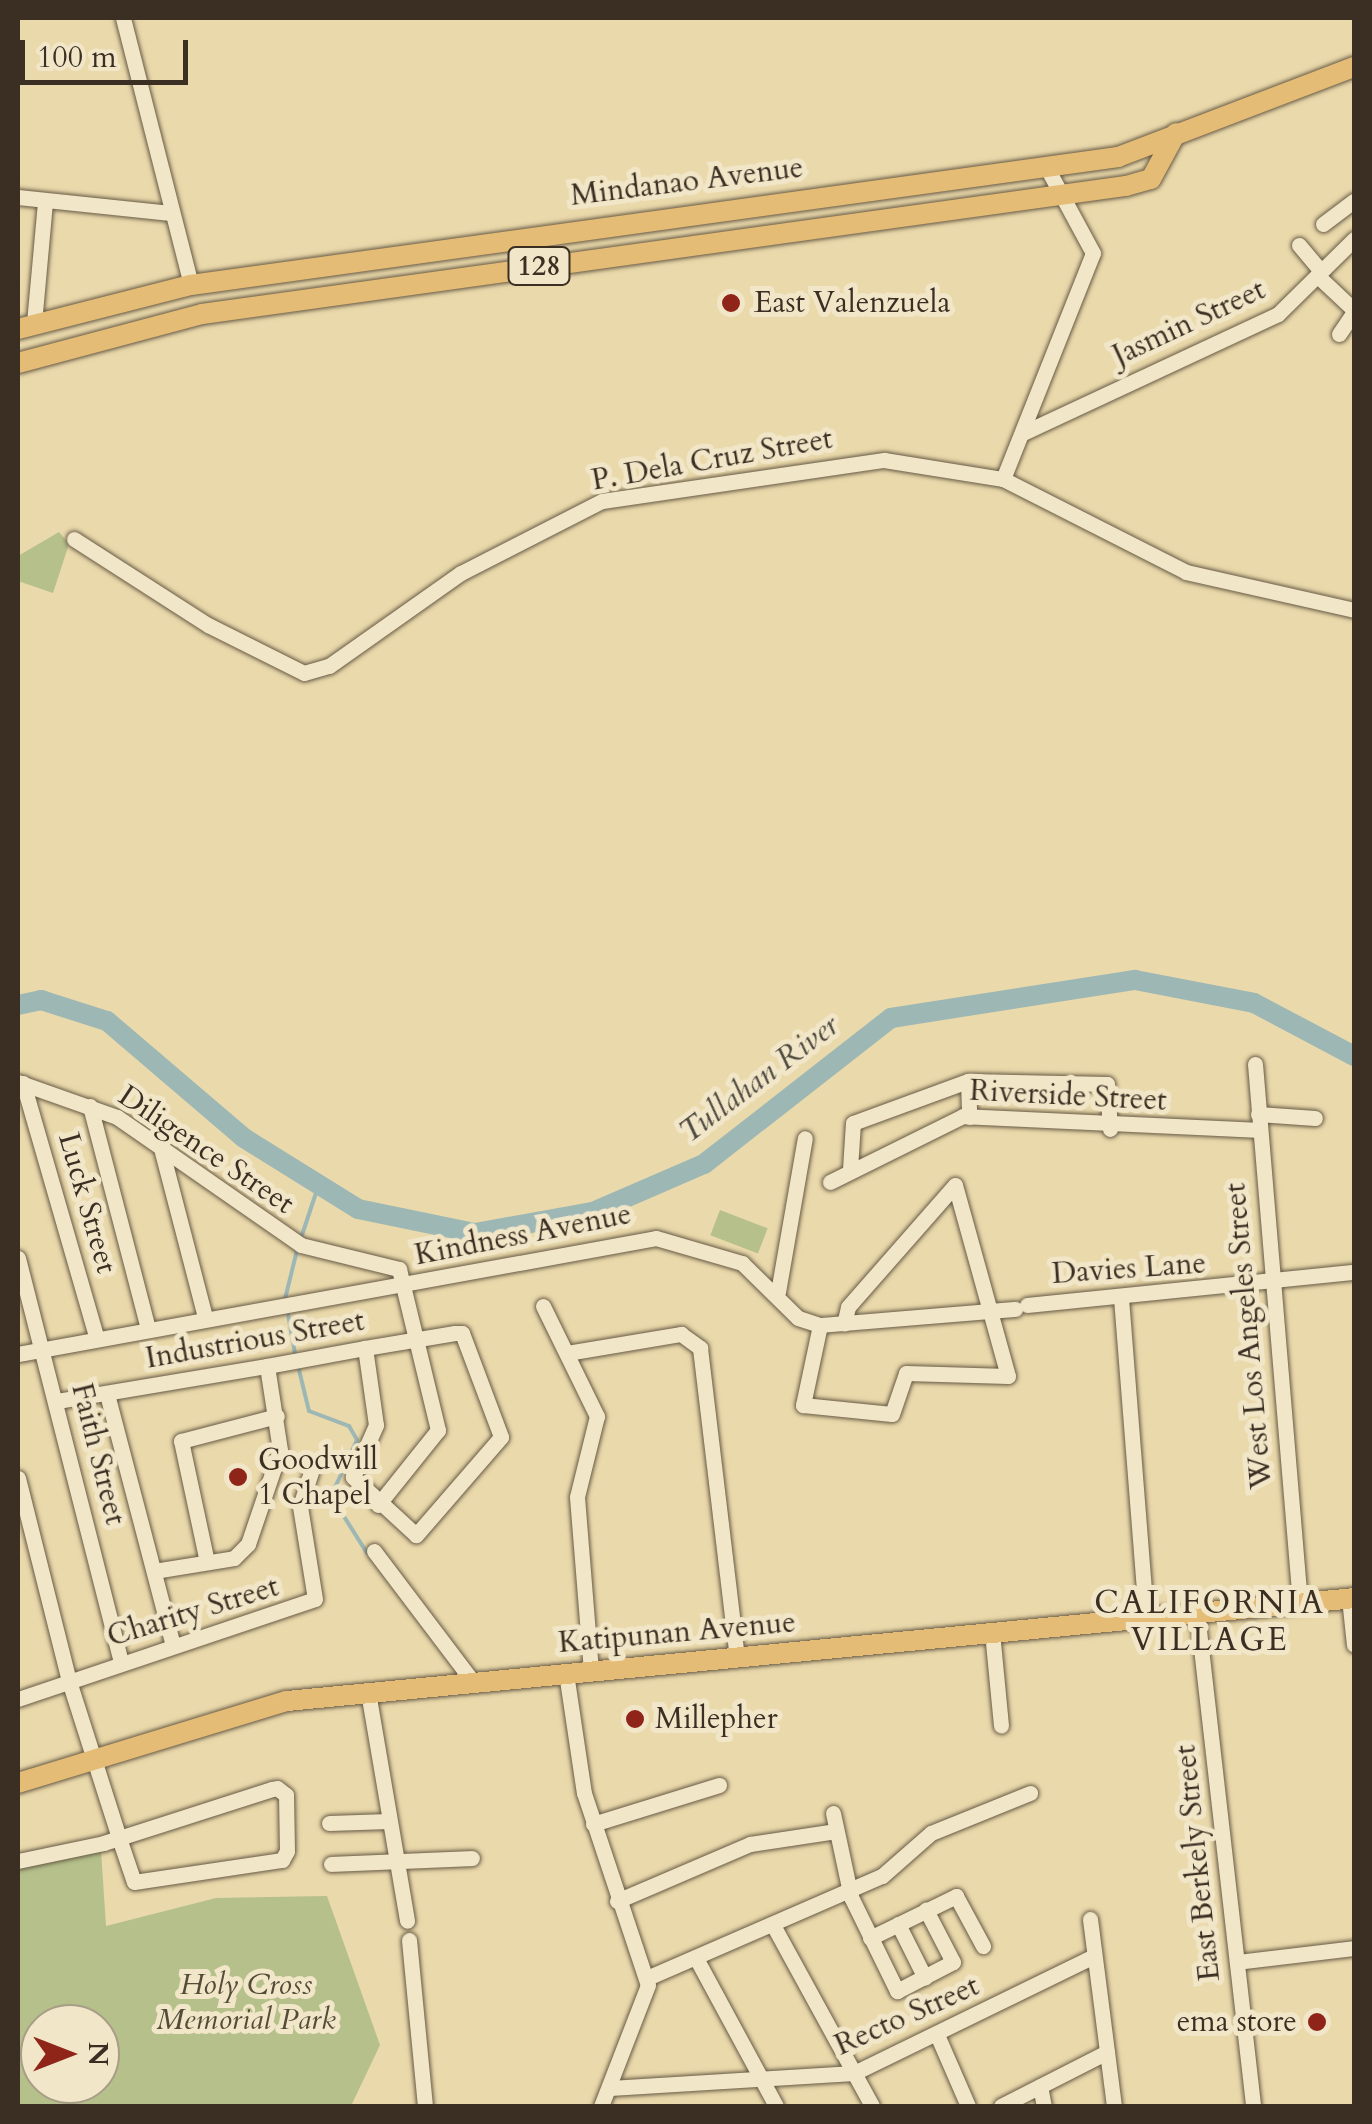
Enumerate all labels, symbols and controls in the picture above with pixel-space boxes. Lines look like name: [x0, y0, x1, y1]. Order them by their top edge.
scale bar: [25, 20, 192, 82]
text: 100 m: [37, 37, 117, 78]
street label: Mindanao Avenue: [569, 150, 805, 214]
road number: 128: [506, 243, 572, 289]
street label: Jasmin Street: [1107, 272, 1271, 374]
place label: East Valenzuela: [754, 285, 950, 321]
marker: East Valenzuela: [718, 290, 744, 316]
street label: P. Dela Cruz Street: [589, 421, 835, 499]
water label: Tullahan River: [672, 1007, 846, 1151]
street label: Riverside Street: [969, 1073, 1167, 1119]
street label: Diligence Street: [111, 1078, 301, 1222]
street label: Luck Street: [50, 1129, 124, 1277]
street label: West Los Angeles Street: [1218, 1181, 1280, 1491]
street label: Kindness Avenue: [412, 1196, 634, 1274]
street label: Davies Lane: [1051, 1246, 1207, 1292]
street label: Industrious Street: [143, 1303, 367, 1377]
street label: Faith Street: [63, 1379, 133, 1529]
place label: Goodwill 1 Chapel: [258, 1442, 378, 1512]
marker: Goodwill 1 Chapel: [227, 1466, 249, 1488]
street label: Charity Street: [103, 1569, 283, 1655]
district label: CALIFORNIA VILLAGE: [1094, 1585, 1326, 1660]
street label: Katipunan Avenue: [557, 1605, 797, 1661]
place label: Millepher: [655, 1701, 778, 1737]
marker: Millepher: [624, 1708, 646, 1730]
street label: East Berkely Street: [1168, 1743, 1228, 1983]
park label: Holy Cross Memorial Park: [156, 1967, 336, 2038]
street label: Recto Street: [829, 1968, 985, 2064]
north arrow: [20, 2004, 120, 2104]
place label: ema store: [1177, 2004, 1297, 2040]
marker: ema store: [1306, 2011, 1328, 2033]
text: N: [79, 2042, 117, 2066]

